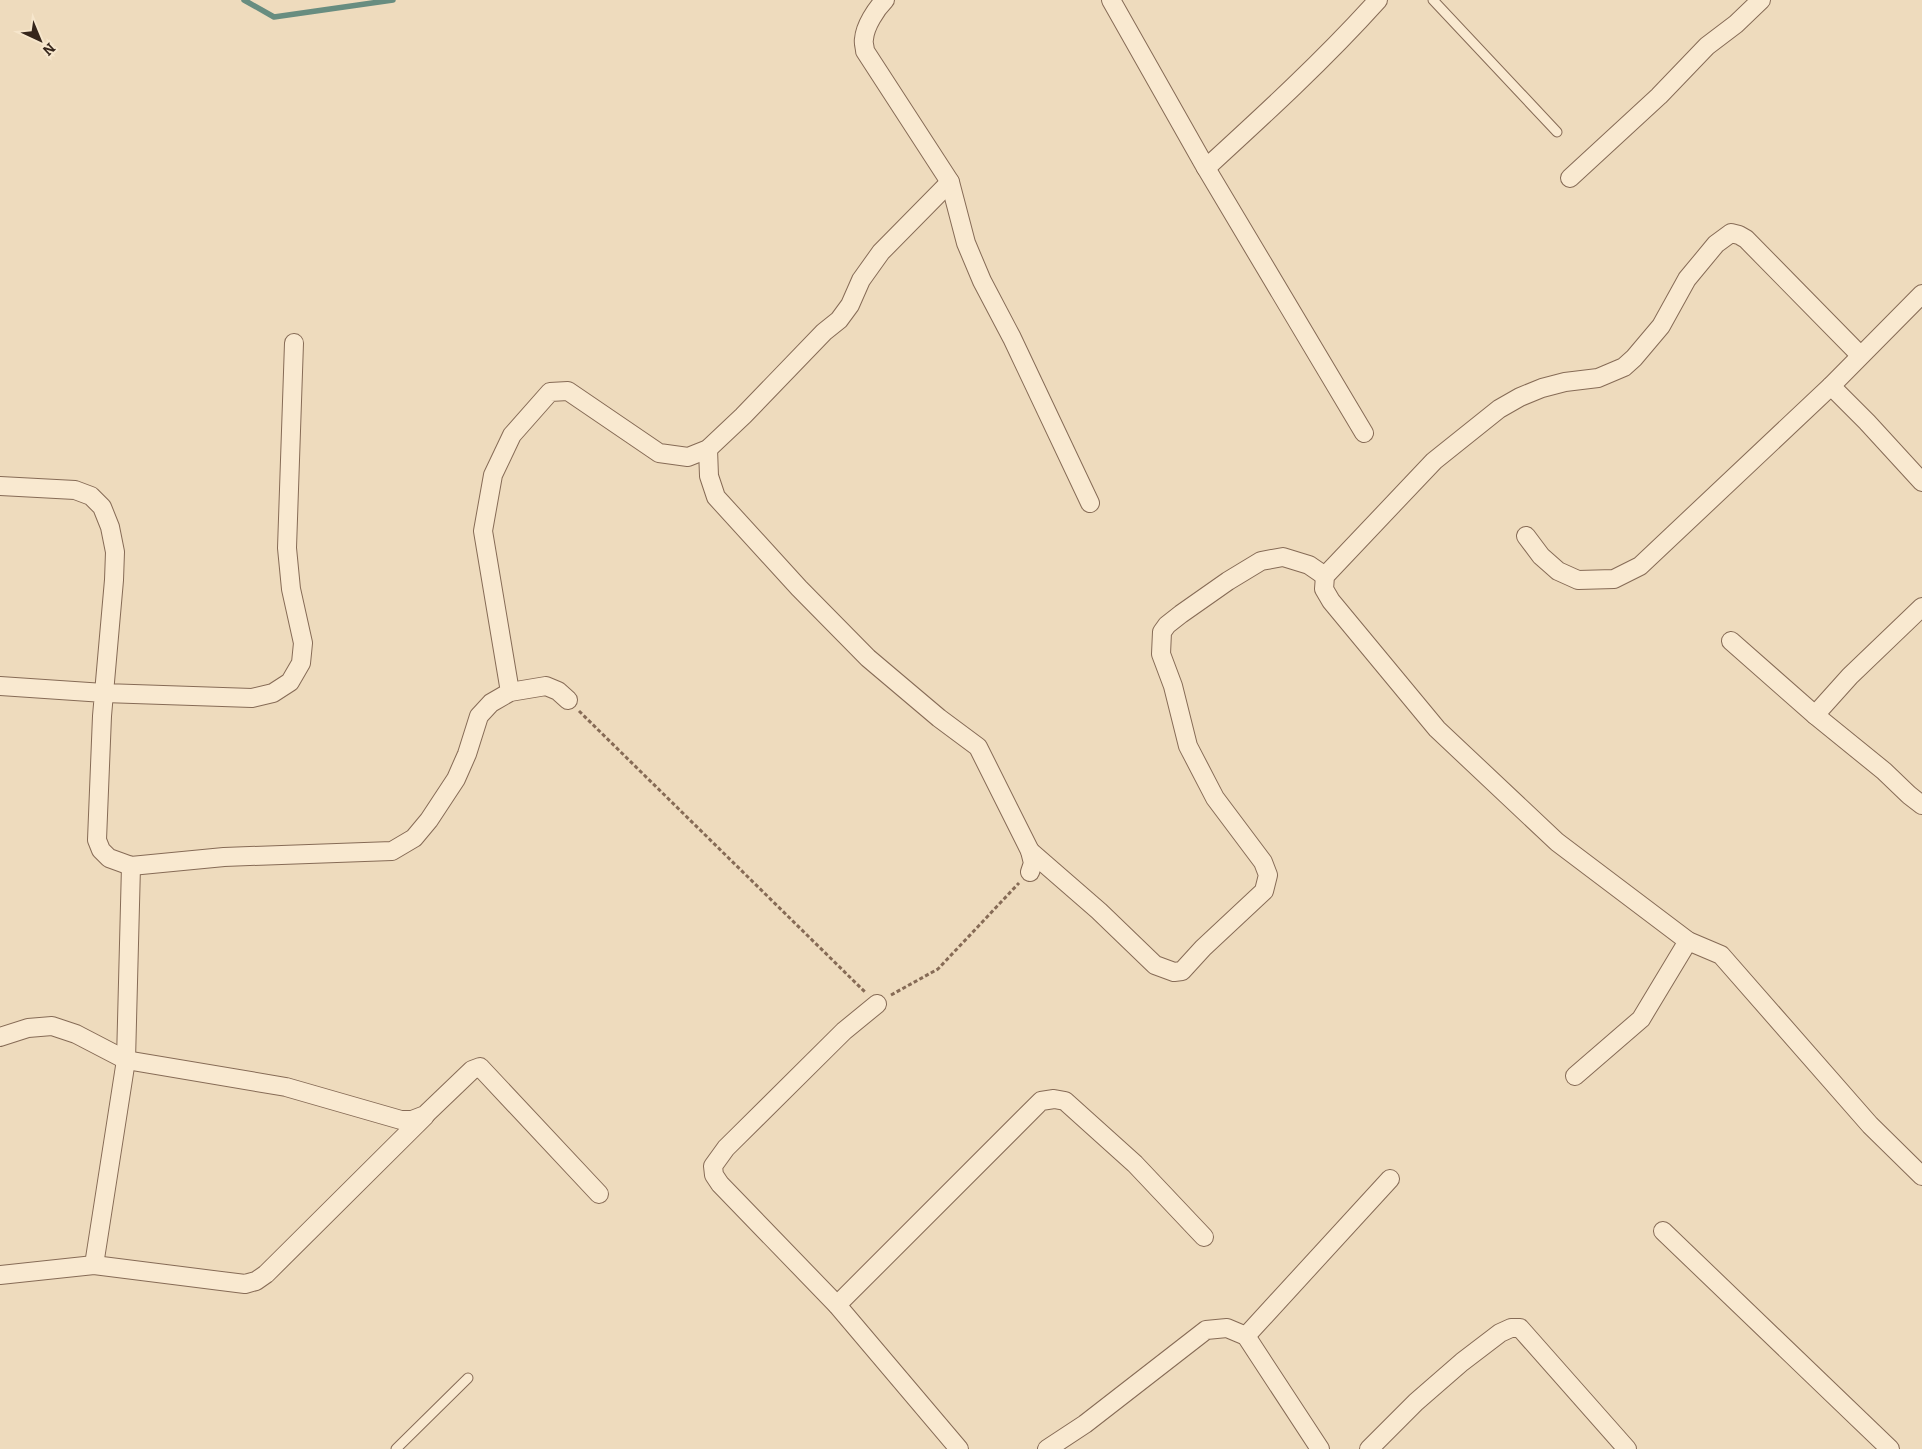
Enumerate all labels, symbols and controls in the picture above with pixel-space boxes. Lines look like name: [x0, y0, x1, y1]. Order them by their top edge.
north arrow: [15, 15, 65, 65]
text: N: [39, 39, 58, 59]

